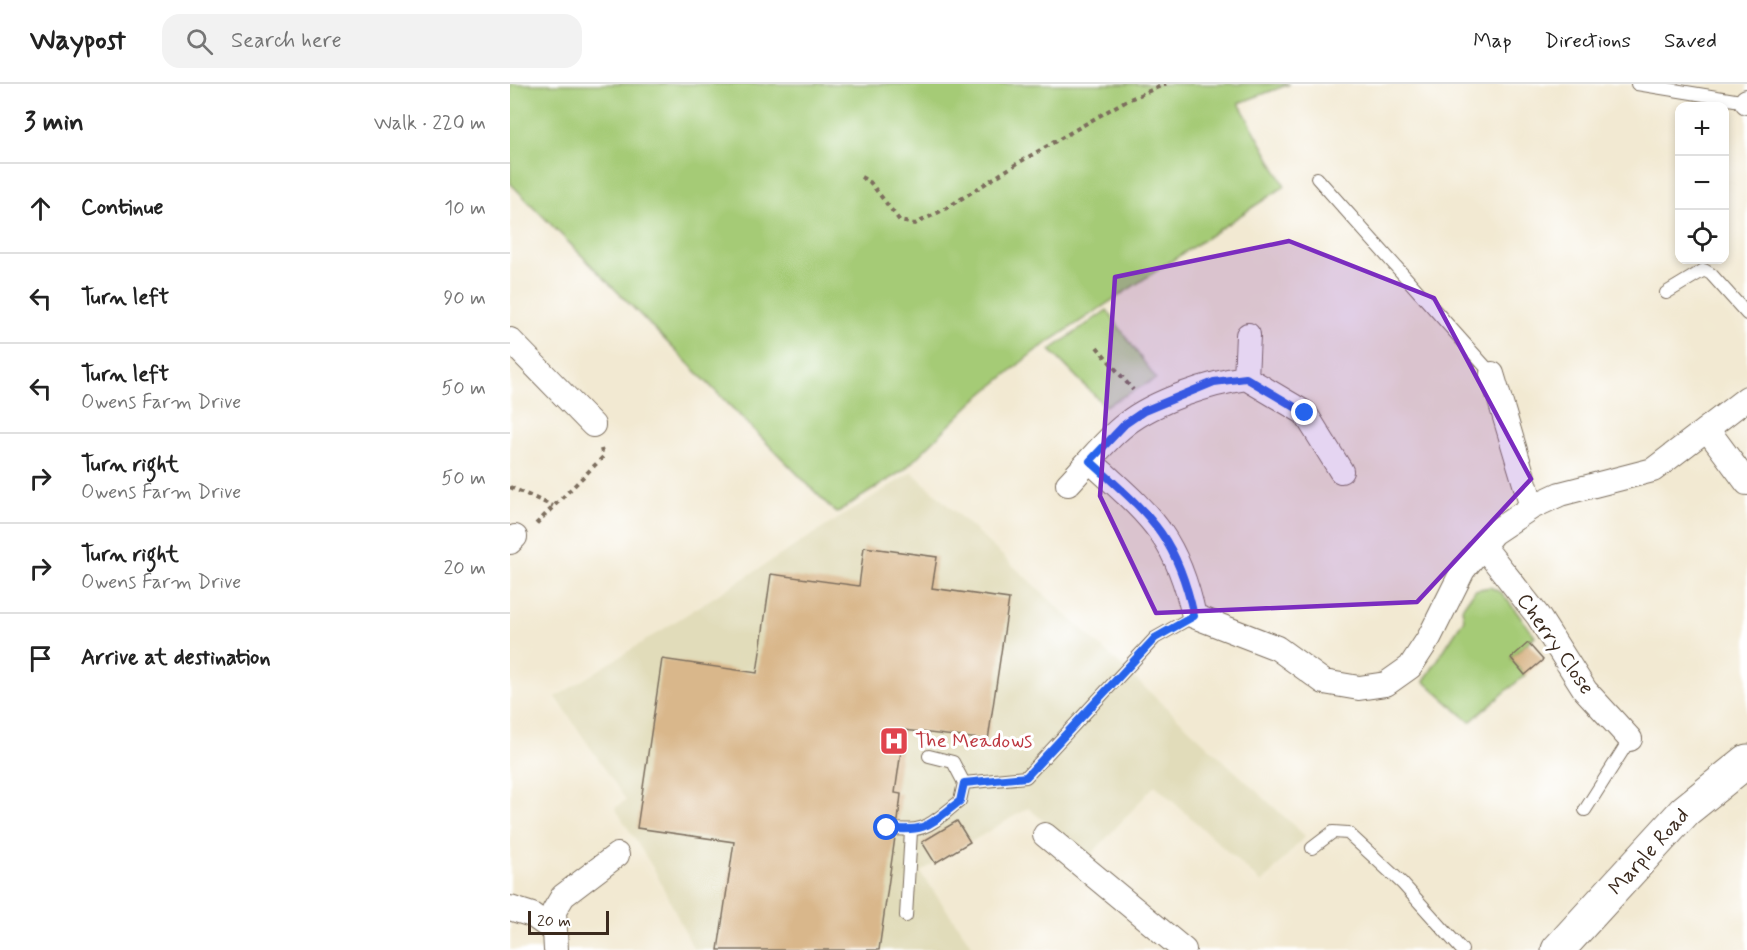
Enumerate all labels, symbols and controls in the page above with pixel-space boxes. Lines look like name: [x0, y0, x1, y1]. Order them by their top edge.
search box: [162, 14, 582, 68]
text: Waypost: [30, 23, 126, 60]
icon: search: [183, 25, 216, 58]
text: Search here: [231, 27, 342, 55]
text: Map: [1473, 27, 1512, 55]
text: Directions: [1545, 27, 1631, 55]
text: Saved: [1664, 27, 1717, 55]
map controls: [1675, 102, 1729, 264]
button: +: [1675, 102, 1729, 156]
text: 3 min: [24, 106, 84, 140]
text: Walk · 220 m: [374, 110, 486, 137]
button: −: [1675, 156, 1729, 210]
icon: ahead: [24, 192, 57, 225]
text: Continue: [81, 194, 163, 222]
text: 10 m: [444, 195, 486, 222]
button: locate: [1675, 210, 1729, 264]
icon: left: [24, 282, 57, 315]
text: Turn left: [81, 284, 169, 312]
text: 90 m: [443, 285, 486, 312]
text: Turn left: [81, 361, 169, 389]
icon: left: [24, 372, 57, 405]
text: 50 m: [441, 375, 486, 402]
text: Owens Farm Drive: [81, 389, 241, 416]
route end: [1291, 399, 1317, 425]
text: Turn right: [81, 451, 179, 479]
icon: right: [24, 462, 57, 495]
text: 50 m: [441, 465, 486, 492]
text: Owens Farm Drive: [81, 479, 241, 506]
text: Turn right: [81, 541, 179, 569]
icon: right: [24, 552, 57, 585]
text: 20 m: [443, 555, 486, 582]
text: Owens Farm Drive: [81, 569, 241, 596]
street label: Cherry Close: [1510, 588, 1600, 700]
icon: arrive: [24, 642, 57, 675]
text: Arrive at destination: [81, 644, 271, 672]
hospital icon: The Meadows: [878, 725, 910, 757]
place label: The Meadows: [915, 727, 1032, 755]
street label: Marple Road: [1602, 802, 1696, 902]
route start: [873, 814, 899, 840]
scale bar: [528, 908, 609, 936]
text: 20 m: [537, 911, 571, 932]

